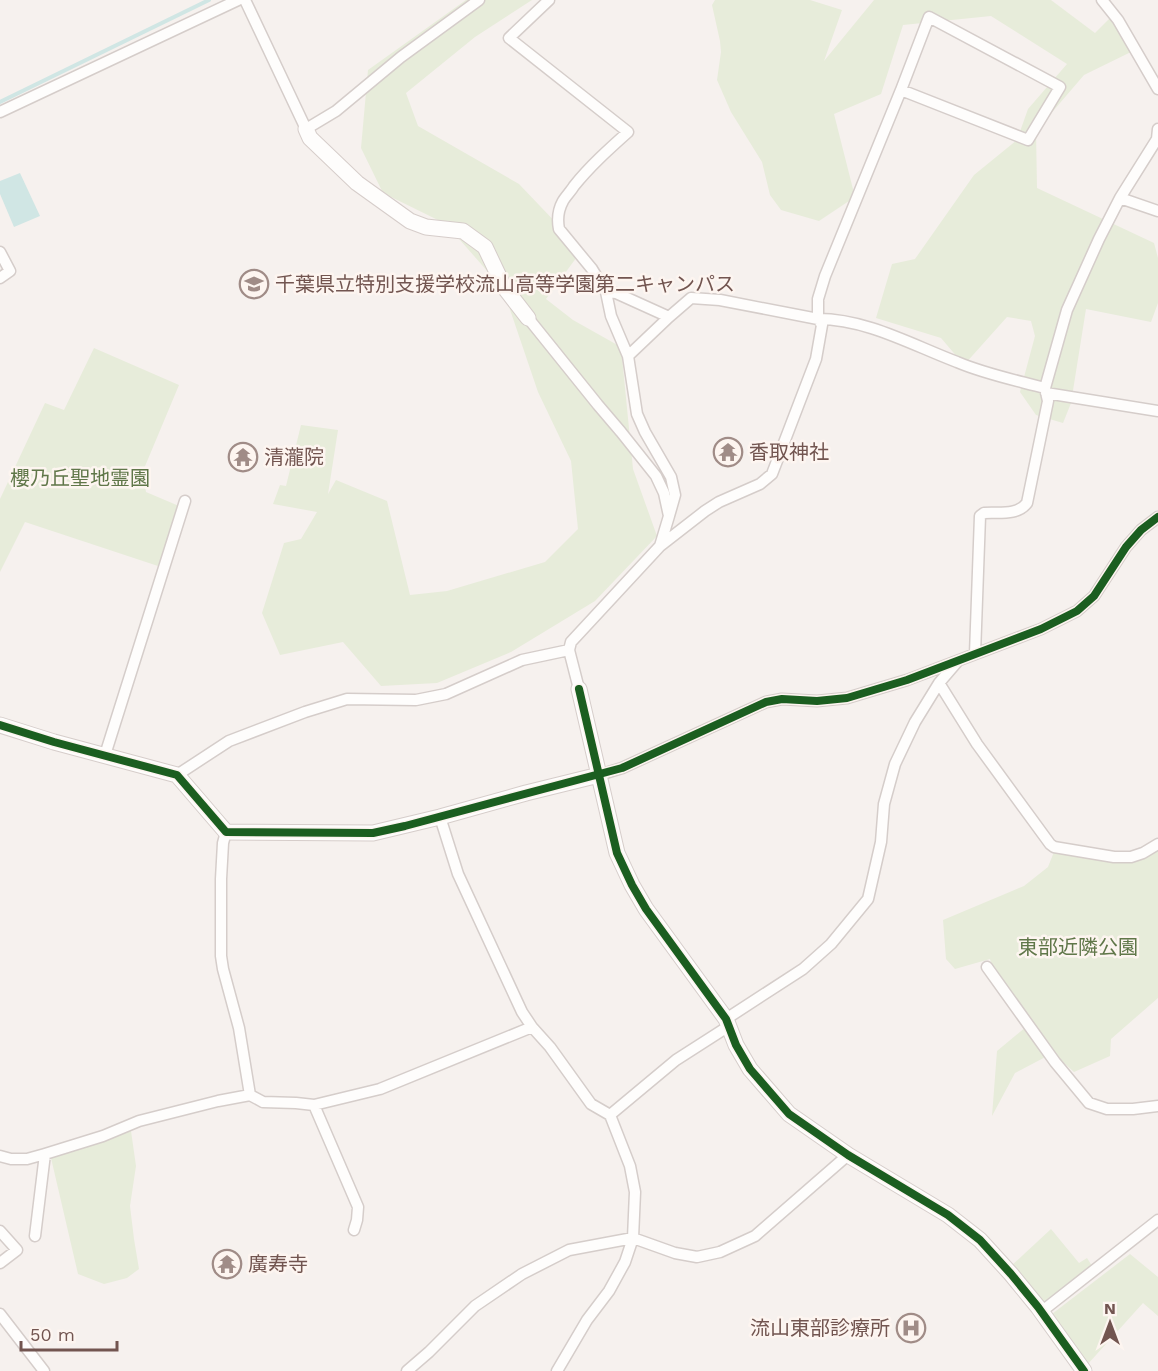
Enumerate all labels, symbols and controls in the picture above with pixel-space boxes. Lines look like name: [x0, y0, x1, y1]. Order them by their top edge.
school or university icon: 千葉県立特別支援学校流山高等学園第二キャンパス: [238, 268, 270, 300]
place label: 千葉県立特別支援学校流山高等学園第二キャンパス: [275, 272, 735, 296]
temple icon: 香取神社: [712, 436, 744, 468]
place label: 香取神社: [749, 440, 829, 464]
temple icon: 清瀧院: [227, 441, 259, 473]
place label: 清瀧院: [264, 445, 324, 469]
park label: 櫻乃丘聖地霊園: [10, 466, 150, 490]
park label: 東部近隣公園: [1018, 935, 1138, 959]
temple icon: 廣寿寺: [211, 1248, 243, 1280]
place label: 廣寿寺: [248, 1252, 308, 1276]
north arrow: [1080, 1293, 1140, 1353]
text: N: [1104, 1299, 1116, 1318]
hospital icon: 流山東部診療所: [895, 1312, 927, 1344]
scale bar: [21, 1314, 117, 1352]
place label: 流山東部診療所: [750, 1316, 890, 1340]
text: 50 m: [30, 1324, 75, 1345]

